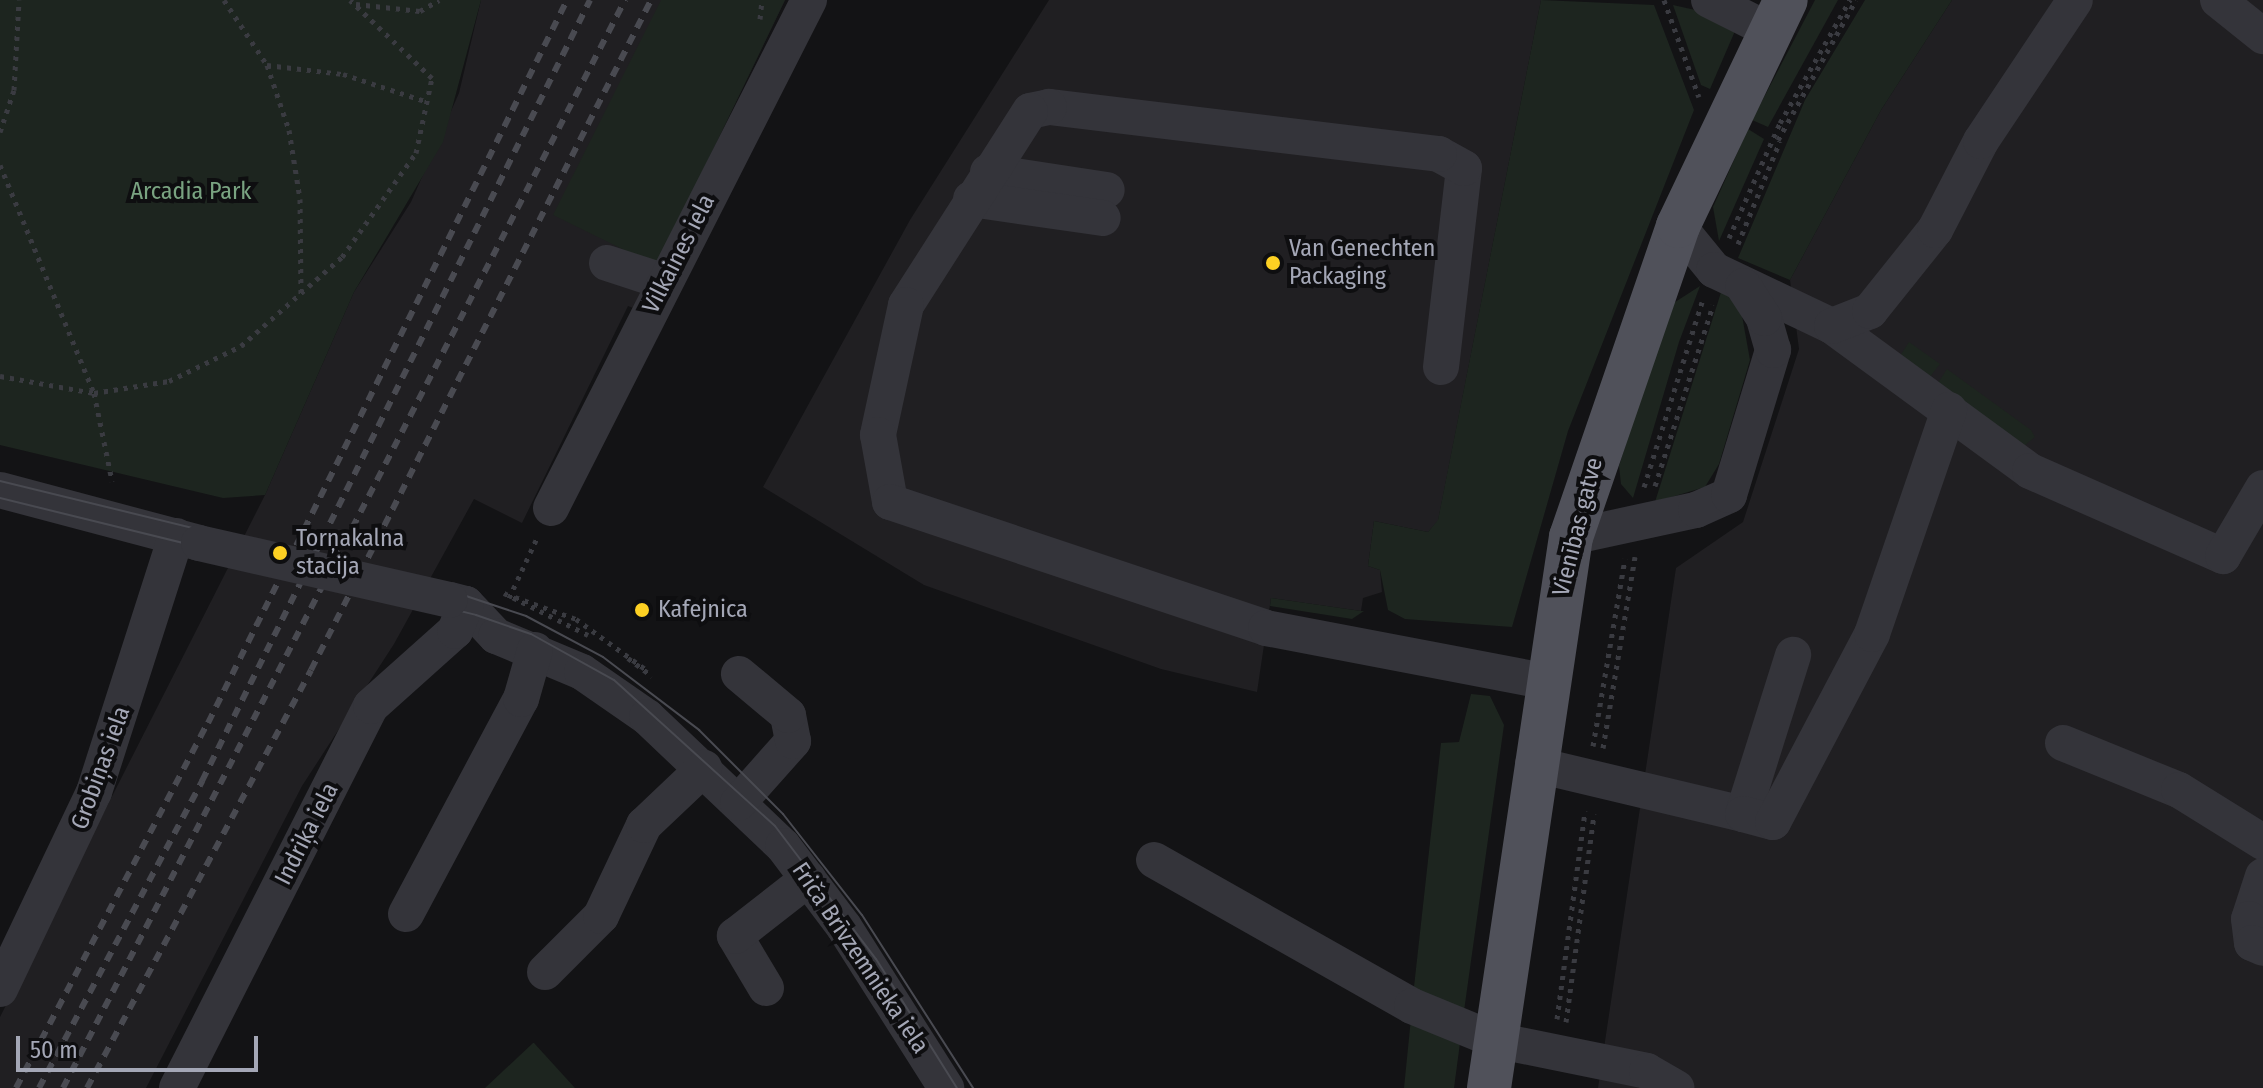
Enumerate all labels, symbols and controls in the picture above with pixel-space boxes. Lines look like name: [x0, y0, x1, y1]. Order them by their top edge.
park label: Arcadia Park: [130, 178, 252, 206]
street label: Vilkaines iela: [637, 190, 721, 318]
place label: Van Genechten Packaging: [1289, 235, 1435, 291]
marker: Van Genechten Packaging: [1264, 254, 1282, 272]
street label: Vienības gatve: [1547, 455, 1609, 599]
place label: Torņakalna stacija: [296, 525, 404, 581]
marker: Torņakalna stacija: [271, 544, 289, 562]
place label: Kafejnica: [658, 596, 748, 624]
marker: Kafejnica: [633, 601, 651, 619]
street label: Grobiņas iela: [65, 703, 137, 833]
street label: Indriķa iela: [269, 778, 345, 890]
street label: Friča Brīvzemnieka iela: [785, 857, 935, 1059]
scale bar: [20, 1020, 262, 1070]
text: 50 m: [30, 1036, 78, 1064]

